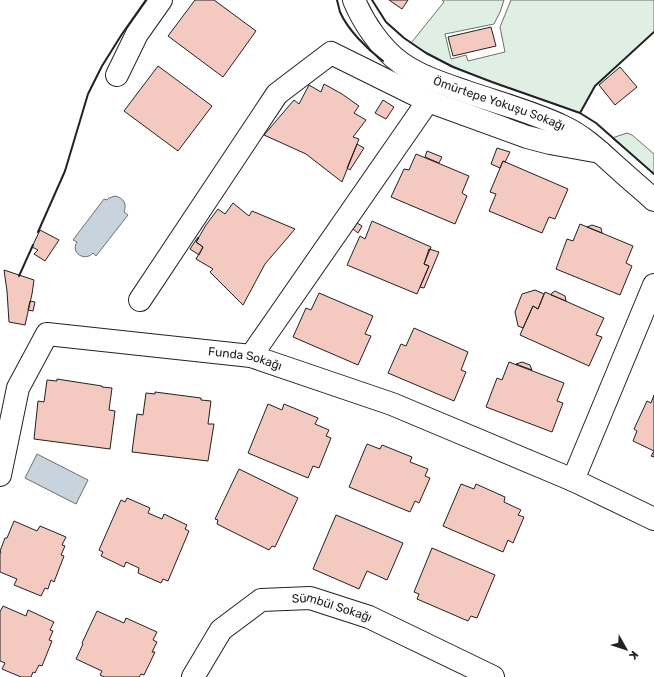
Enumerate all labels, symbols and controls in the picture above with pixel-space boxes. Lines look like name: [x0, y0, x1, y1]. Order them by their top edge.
street label: Ömürtepe Yokuşu Sokağı: [431, 74, 568, 134]
street label: Funda Sokağı: [208, 344, 284, 373]
street label: Sümbül Sokağı: [292, 590, 375, 624]
north arrow: [606, 629, 646, 669]
text: K: [626, 648, 641, 662]

